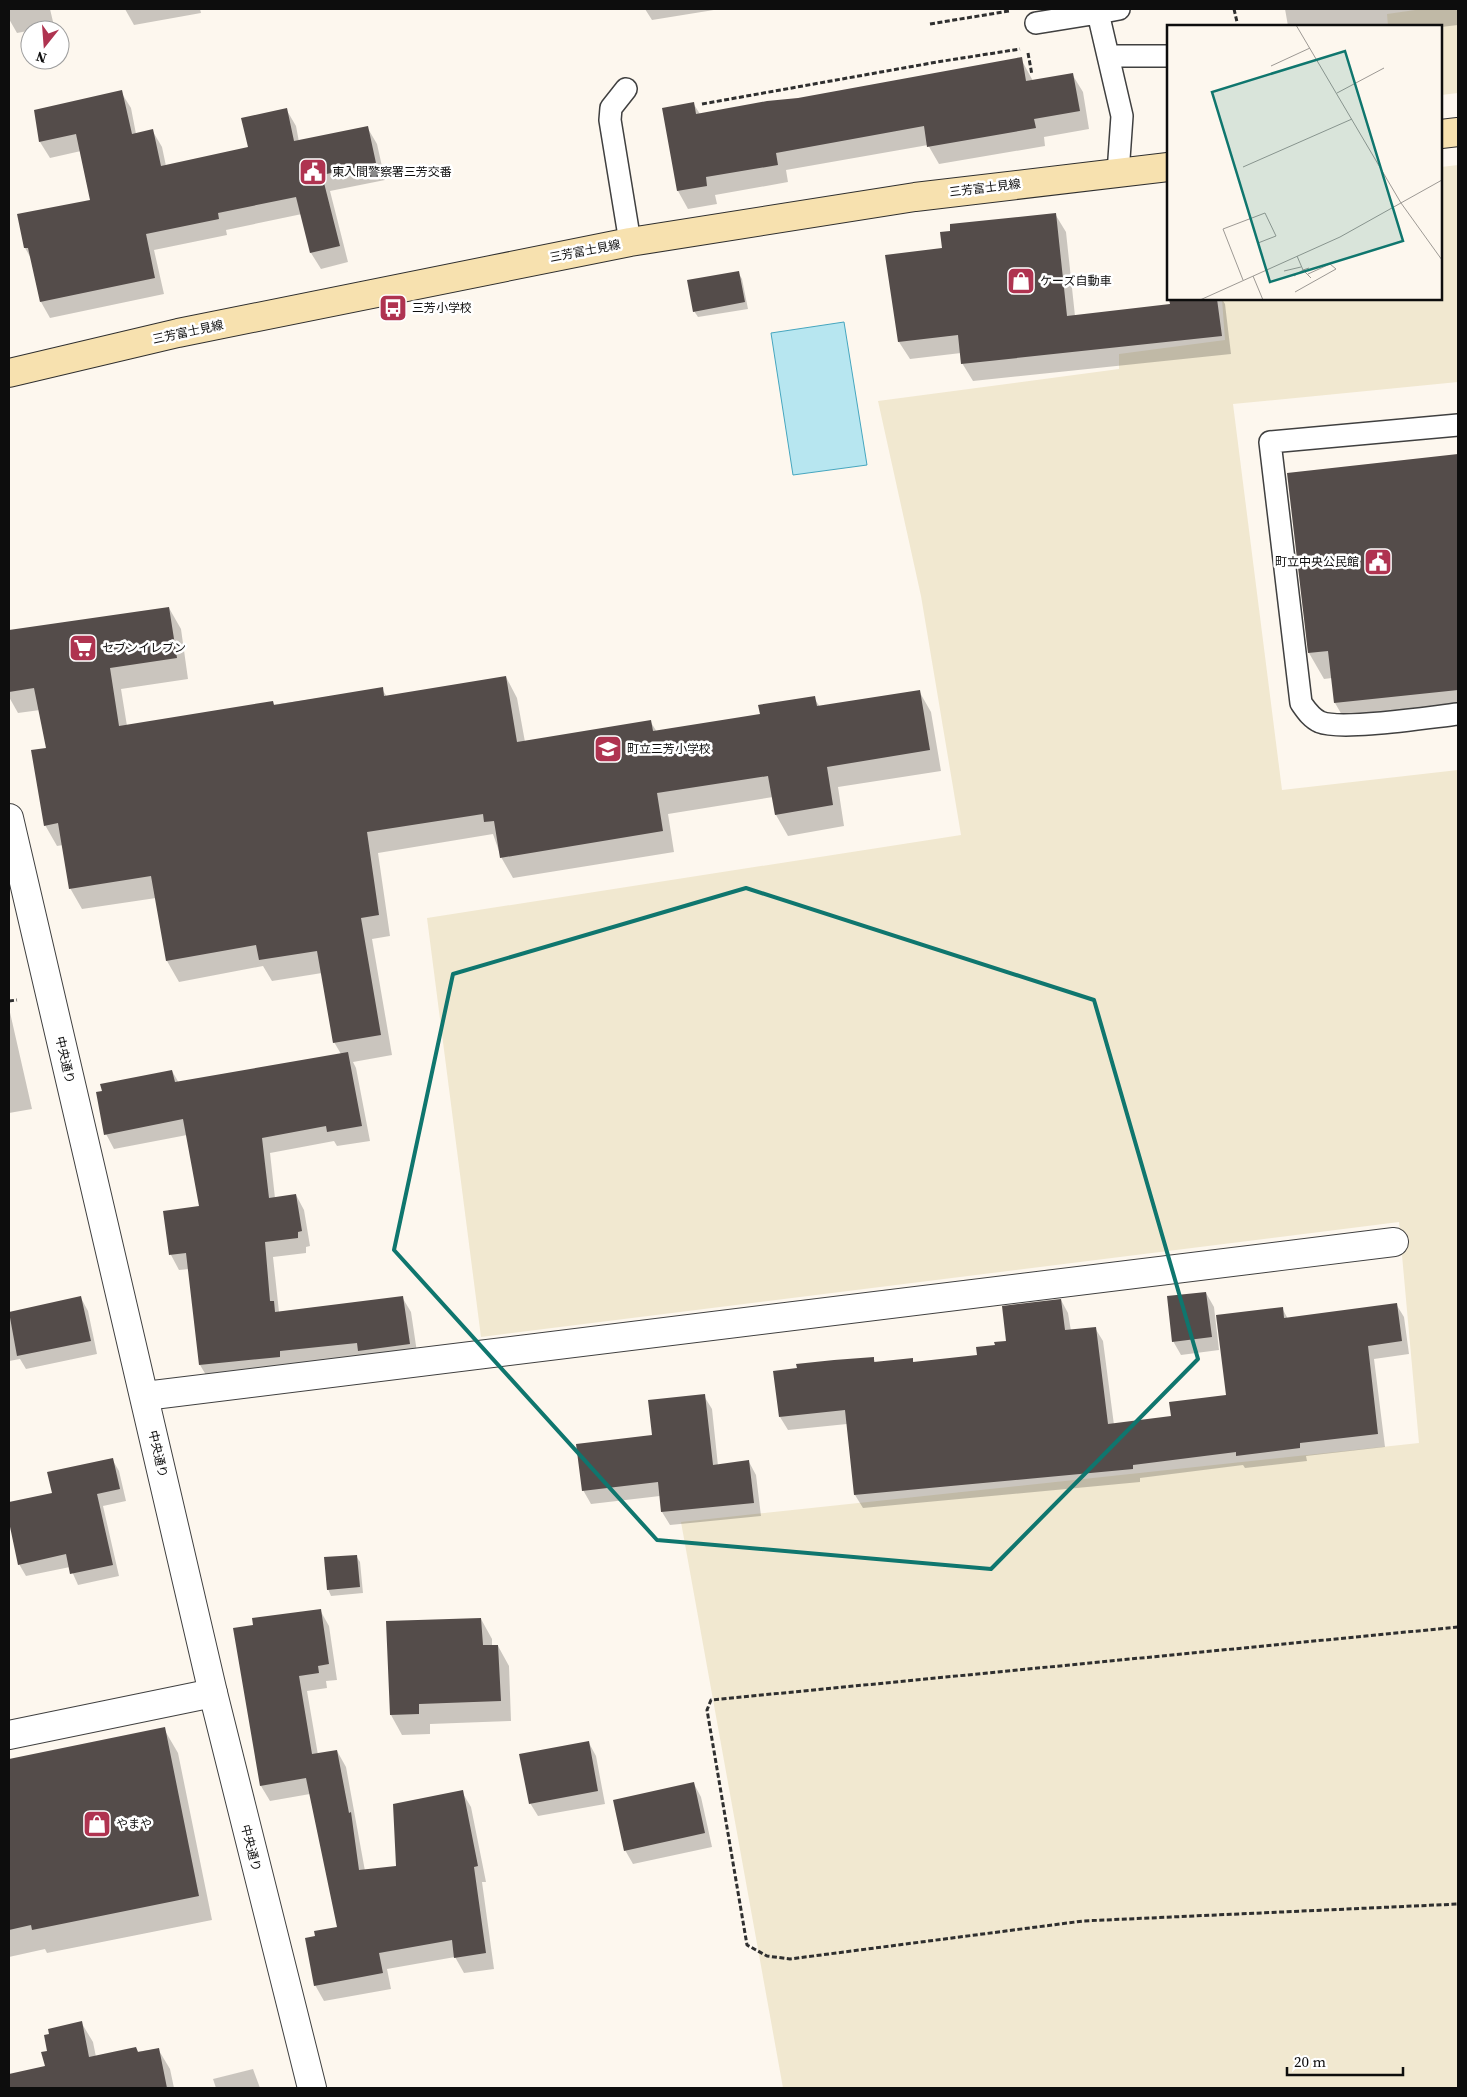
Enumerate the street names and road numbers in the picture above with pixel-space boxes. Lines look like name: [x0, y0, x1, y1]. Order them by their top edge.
street label: 三芳富士見線: [948, 176, 1022, 200]
street label: 三芳富士見線: [548, 236, 622, 266]
street label: 三芳富士見線: [151, 317, 225, 347]
street label: 中央通り: [52, 1035, 78, 1085]
street label: 中央通り: [145, 1429, 171, 1479]
street label: 中央通り: [237, 1823, 265, 1873]

